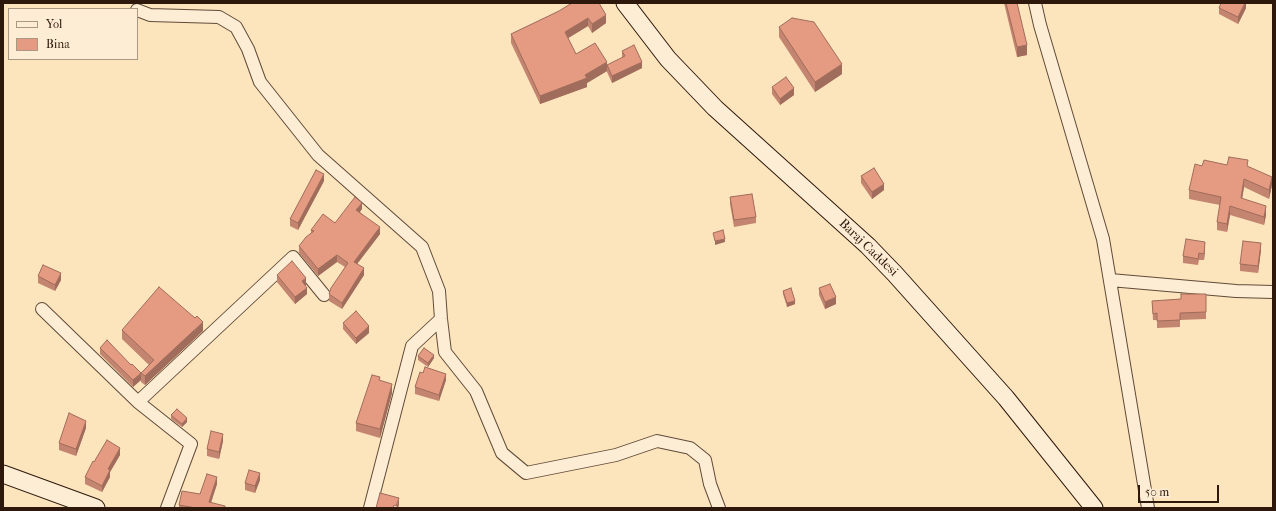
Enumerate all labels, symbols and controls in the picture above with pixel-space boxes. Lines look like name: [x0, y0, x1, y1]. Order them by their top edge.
legend: [8, 8, 138, 60]
text: Yol: [46, 17, 62, 31]
text: Bina: [46, 37, 70, 51]
street label: Baraj Caddesi: [835, 216, 901, 280]
scale bar: [1140, 477, 1221, 503]
text: 50 m: [1145, 485, 1169, 499]

